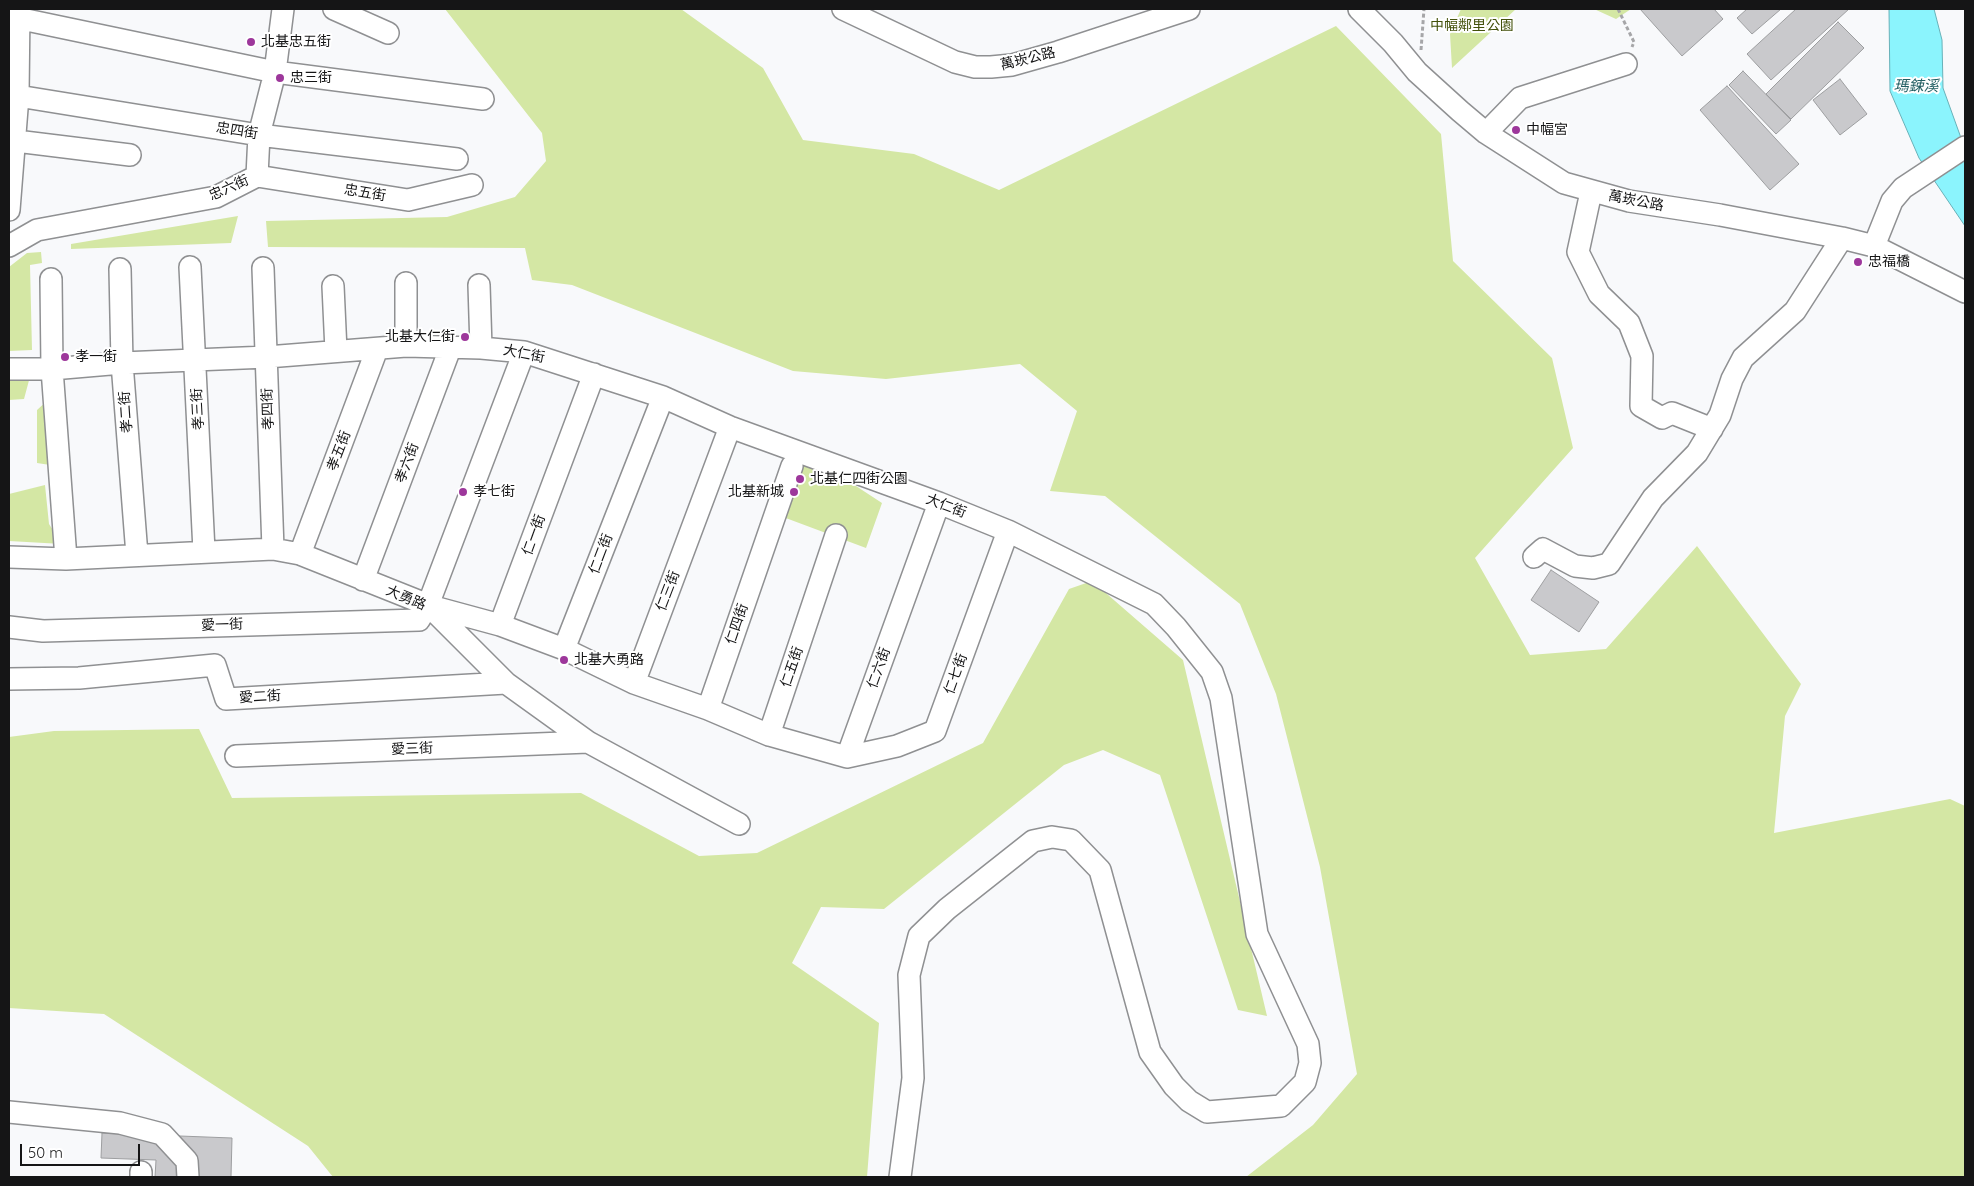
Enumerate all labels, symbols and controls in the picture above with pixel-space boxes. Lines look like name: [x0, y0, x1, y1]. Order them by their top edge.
park label: 中幅鄰里公園: [1430, 18, 1514, 34]
place label: 北基忠五街: [261, 34, 331, 50]
marker: 北基忠五街: [245, 36, 257, 48]
street label: 萬崁公路: [999, 44, 1057, 74]
place label: 忠三街: [290, 70, 332, 86]
marker: 忠三街: [274, 72, 286, 84]
water label: 瑪鋉溪: [1894, 77, 1938, 95]
street label: 忠四街: [215, 119, 259, 143]
place label: 中幅宮: [1526, 122, 1568, 138]
marker: 中幅宮: [1510, 124, 1522, 136]
street label: 忠六街: [206, 172, 252, 204]
street label: 忠五街: [343, 181, 387, 205]
street label: 萬崁公路: [1607, 187, 1665, 215]
place label: 忠福橋: [1868, 254, 1910, 270]
marker: 忠福橋: [1852, 256, 1864, 268]
place label: 北基大仁街: [385, 329, 455, 345]
marker: 北基大仁街: [459, 331, 471, 343]
street label: 大仁街: [502, 342, 546, 366]
place label: 孝一街: [75, 349, 117, 365]
marker: 孝一街: [59, 351, 71, 363]
street label: 孝三街: [189, 388, 207, 430]
street label: 孝四街: [259, 388, 277, 430]
street label: 孝二街: [116, 390, 136, 434]
street label: 孝五街: [324, 428, 354, 474]
street label: 孝六街: [392, 440, 422, 486]
place label: 北基仁四街公園: [810, 471, 908, 487]
marker: 北基仁四街公園: [794, 473, 806, 485]
place label: 孝七街: [473, 484, 515, 500]
place label: 北基新城: [728, 484, 784, 500]
marker: 孝七街: [457, 486, 469, 498]
marker: 北基新城: [788, 486, 800, 498]
street label: 大仁街: [923, 491, 969, 521]
street label: 仁一街: [519, 512, 549, 558]
street label: 仁二街: [586, 531, 616, 577]
street label: 仁三街: [653, 568, 683, 614]
street label: 大勇路: [383, 582, 429, 614]
street label: 仁四街: [722, 601, 752, 647]
street label: 愛一街: [201, 616, 243, 634]
street label: 仁五街: [777, 644, 807, 690]
street label: 仁六街: [864, 645, 894, 691]
street label: 仁七街: [941, 651, 971, 697]
place label: 北基大勇路: [574, 652, 644, 668]
marker: 北基大勇路: [558, 654, 570, 666]
street label: 愛二街: [239, 688, 281, 706]
street label: 愛三街: [391, 740, 433, 758]
scale bar: [22, 1134, 142, 1166]
text: 50 m: [28, 1143, 63, 1162]

